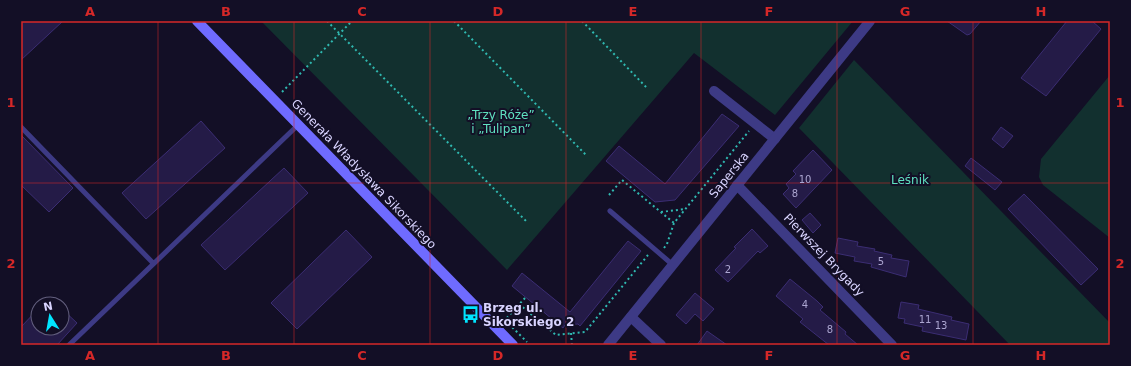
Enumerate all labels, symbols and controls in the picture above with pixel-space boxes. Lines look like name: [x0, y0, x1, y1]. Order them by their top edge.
text: A: [85, 4, 95, 19]
text: B: [221, 4, 231, 19]
text: C: [357, 4, 367, 19]
text: D: [493, 4, 504, 19]
text: E: [629, 4, 637, 19]
text: F: [765, 4, 773, 19]
text: G: [900, 4, 910, 19]
text: H: [1036, 4, 1046, 19]
text: 1: [6, 95, 16, 110]
text: 1: [1115, 95, 1125, 110]
street label: Generała Władysława Sikorskiego: [289, 96, 439, 252]
park label: „Trzy Róże” i „Tulipan”: [467, 108, 535, 136]
street label: Saperska: [706, 149, 752, 201]
park label: Leśnik: [891, 173, 929, 187]
house number: 10: [799, 174, 811, 185]
house number: 8: [792, 188, 798, 199]
street label: Pierwszej Brygady: [781, 211, 867, 299]
text: 2: [6, 256, 16, 271]
house number: 5: [878, 256, 884, 267]
text: 2: [1115, 256, 1125, 271]
house number: 2: [725, 264, 731, 275]
north arrow: [30, 296, 70, 336]
text: N: [42, 299, 54, 314]
house number: 4: [802, 299, 808, 310]
place label: Brzeg ul. Sikorskiego 2: [483, 301, 574, 329]
bus stop icon: Brzeg ul. Sikorskiego 2: [460, 305, 480, 325]
house number: 11: [919, 314, 931, 325]
house number: 13: [935, 320, 947, 331]
house number: 8: [827, 324, 833, 335]
text: A: [85, 348, 95, 363]
text: B: [221, 348, 231, 363]
text: C: [357, 348, 367, 363]
text: D: [493, 348, 504, 363]
text: E: [629, 348, 637, 363]
text: F: [765, 348, 773, 363]
text: G: [900, 348, 910, 363]
text: H: [1036, 348, 1046, 363]

